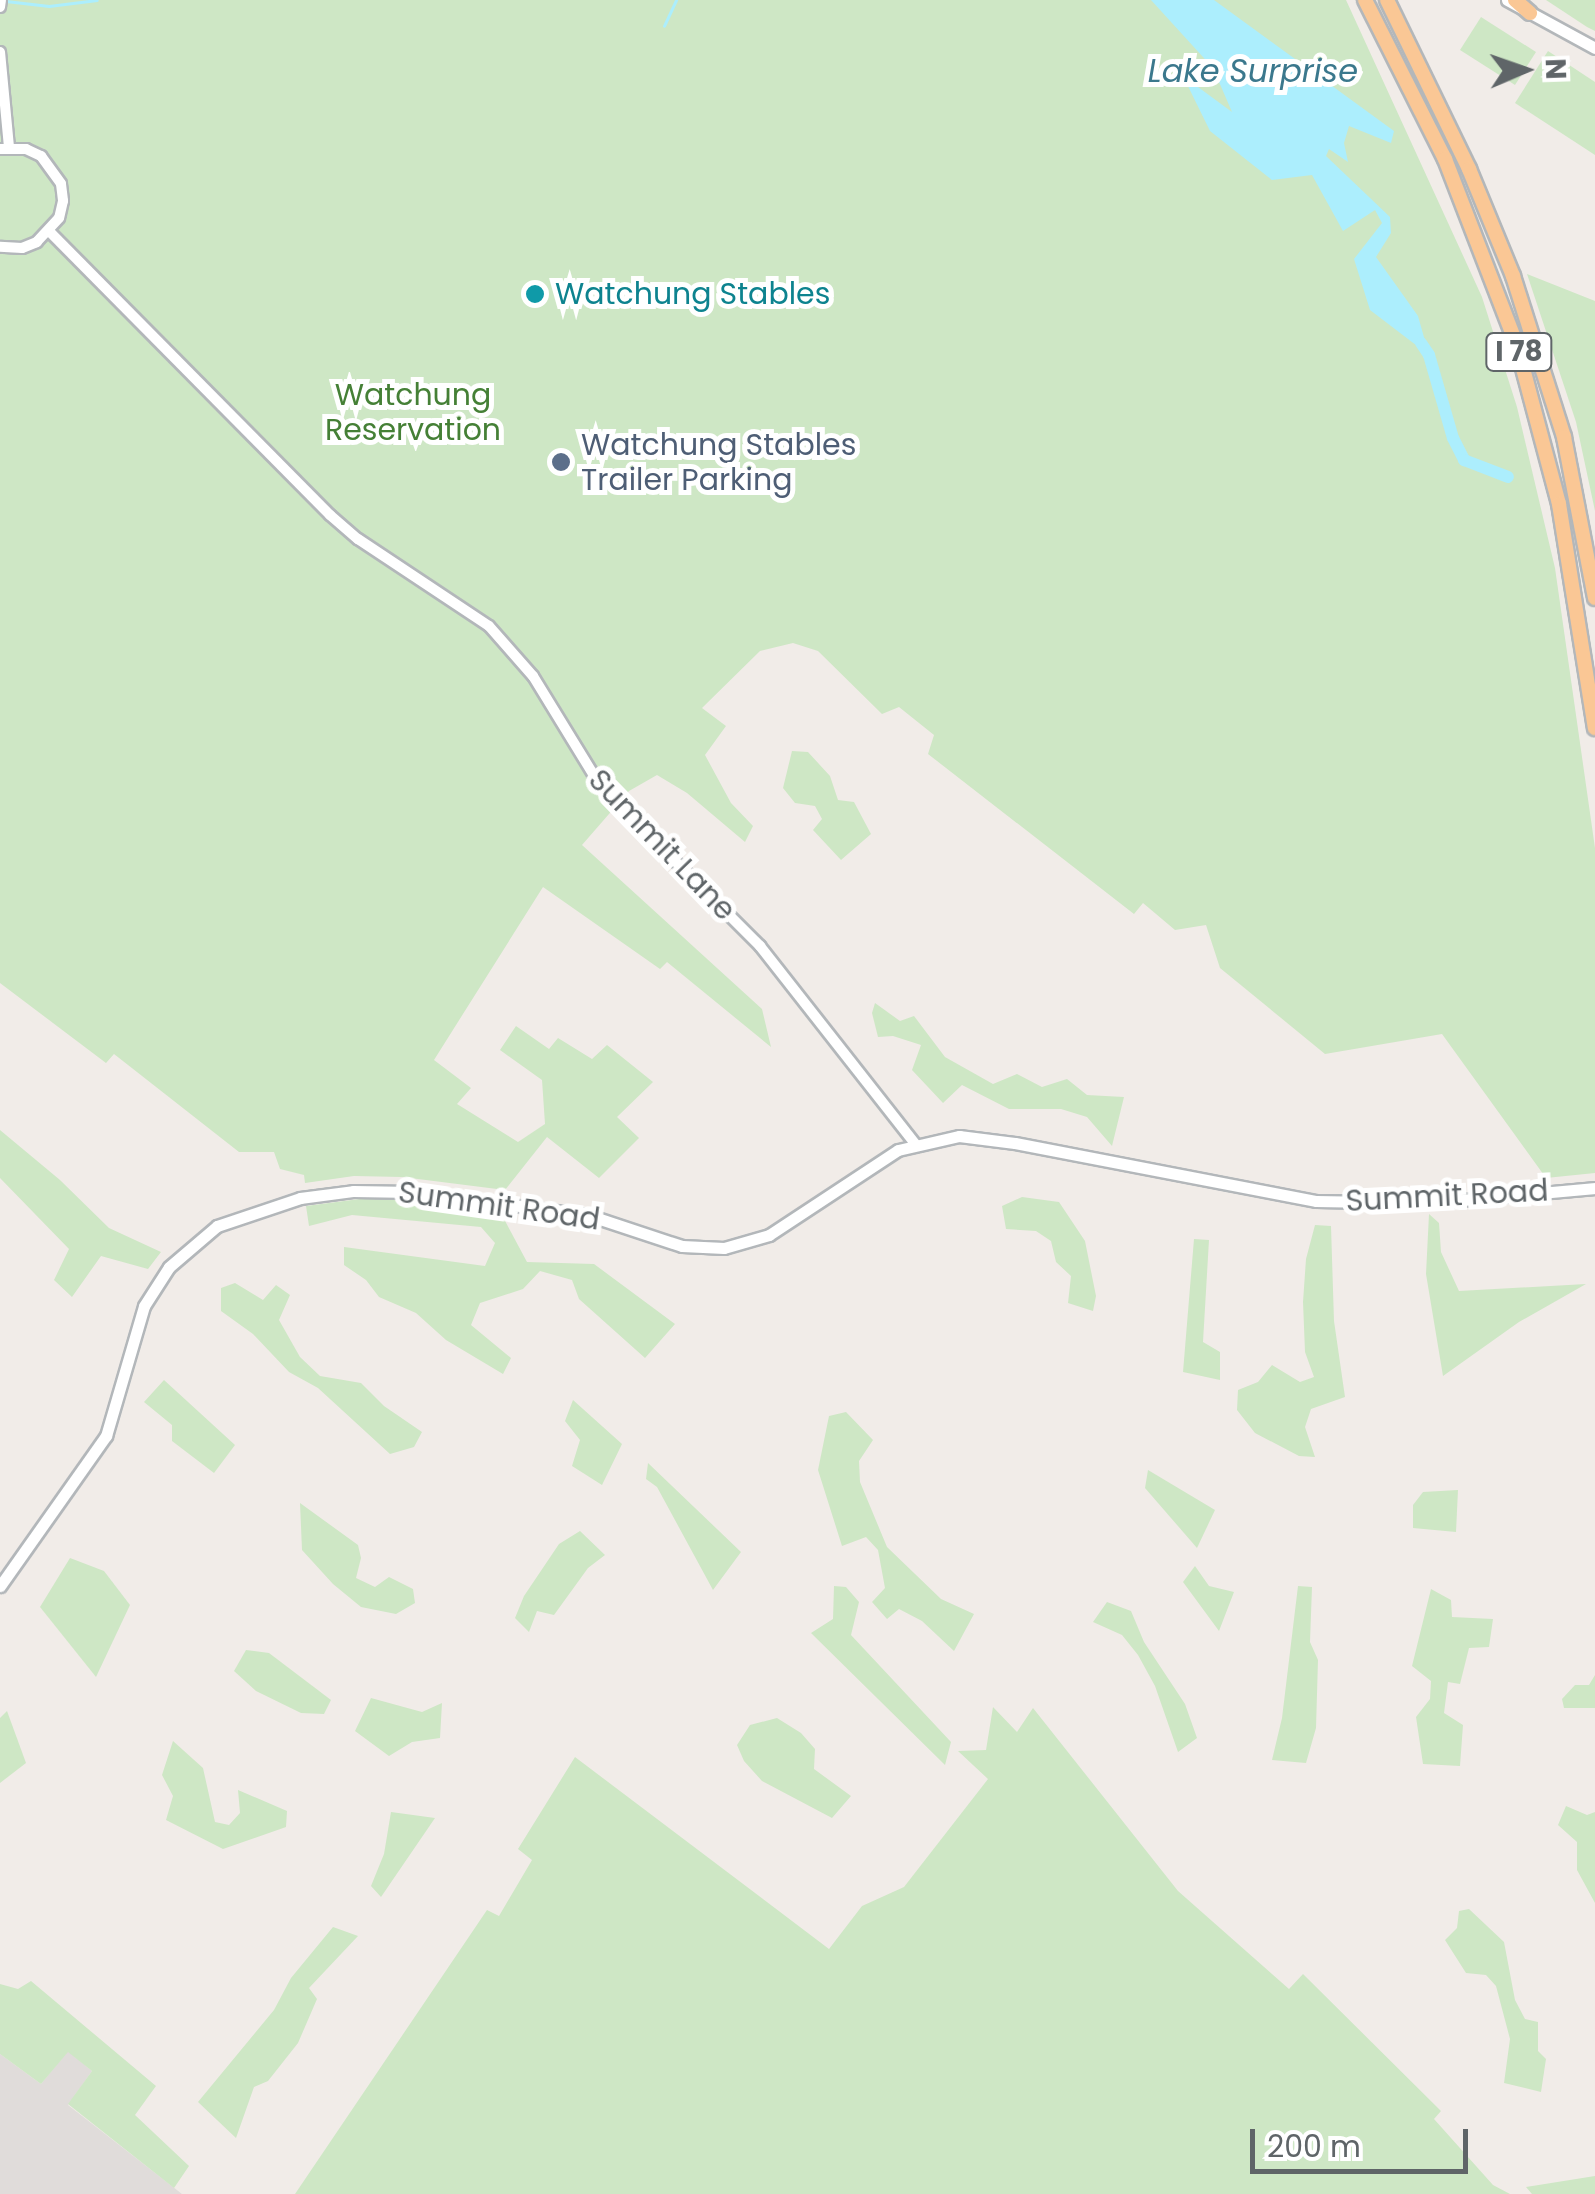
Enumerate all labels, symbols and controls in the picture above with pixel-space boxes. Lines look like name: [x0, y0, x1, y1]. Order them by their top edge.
north arrow: [1475, 20, 1575, 120]
water label: Lake Surprise: [1148, 52, 1358, 90]
text: N: [1536, 58, 1575, 80]
place label: Watchung Stables: [555, 276, 830, 312]
marker: Watchung Stables: [524, 283, 546, 305]
road number: I 78: [1484, 329, 1554, 375]
park label: Watchung Reservation: [325, 377, 501, 448]
place label: Watchung Stables Trailer Parking: [581, 427, 856, 498]
marker: Watchung Stables Trailer Parking: [550, 451, 572, 473]
street label: Summit Lane: [581, 762, 743, 928]
street label: Summit Road: [1345, 1173, 1549, 1219]
street label: Summit Road: [396, 1174, 602, 1238]
scale bar: [1255, 2109, 1472, 2171]
text: 200 m: [1267, 2125, 1361, 2168]

